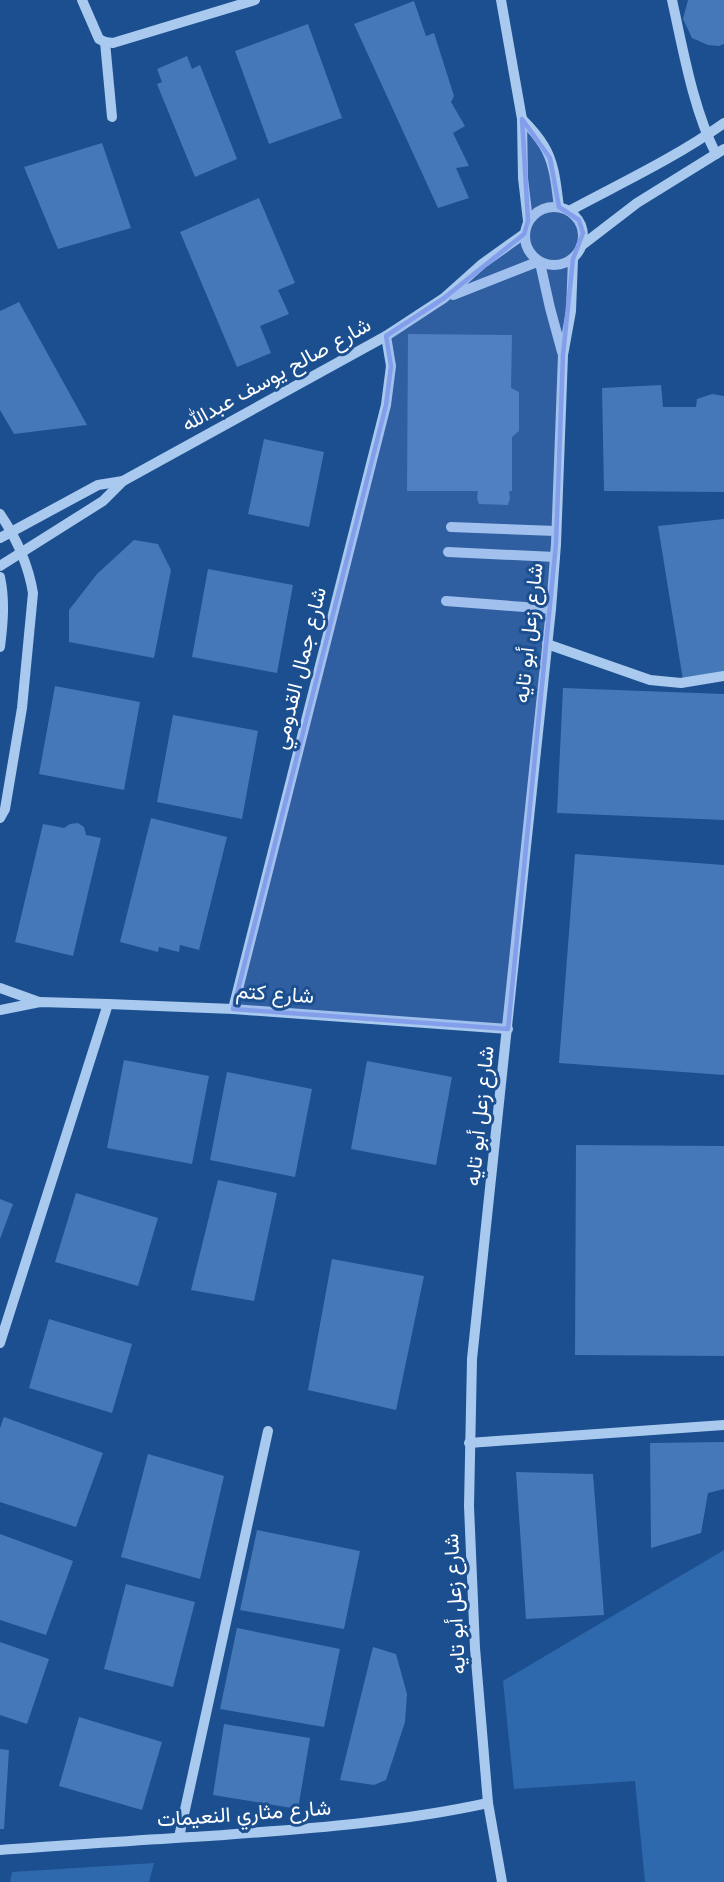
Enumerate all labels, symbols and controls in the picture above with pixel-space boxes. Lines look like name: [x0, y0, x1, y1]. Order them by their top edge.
street label: شارع صالح يوسف عبدالله: [177, 312, 376, 438]
street label: شارع زعل أبو تايه: [508, 562, 550, 705]
street label: شارع جمال القدومي: [267, 584, 336, 753]
street label: شارع كتم: [235, 978, 315, 1010]
street label: شارع زعل أبو تايه: [459, 1045, 501, 1188]
street label: شارع زعل أبو تايه: [438, 1533, 472, 1675]
street label: شارع مثاري النعيمات: [156, 1794, 332, 1837]

